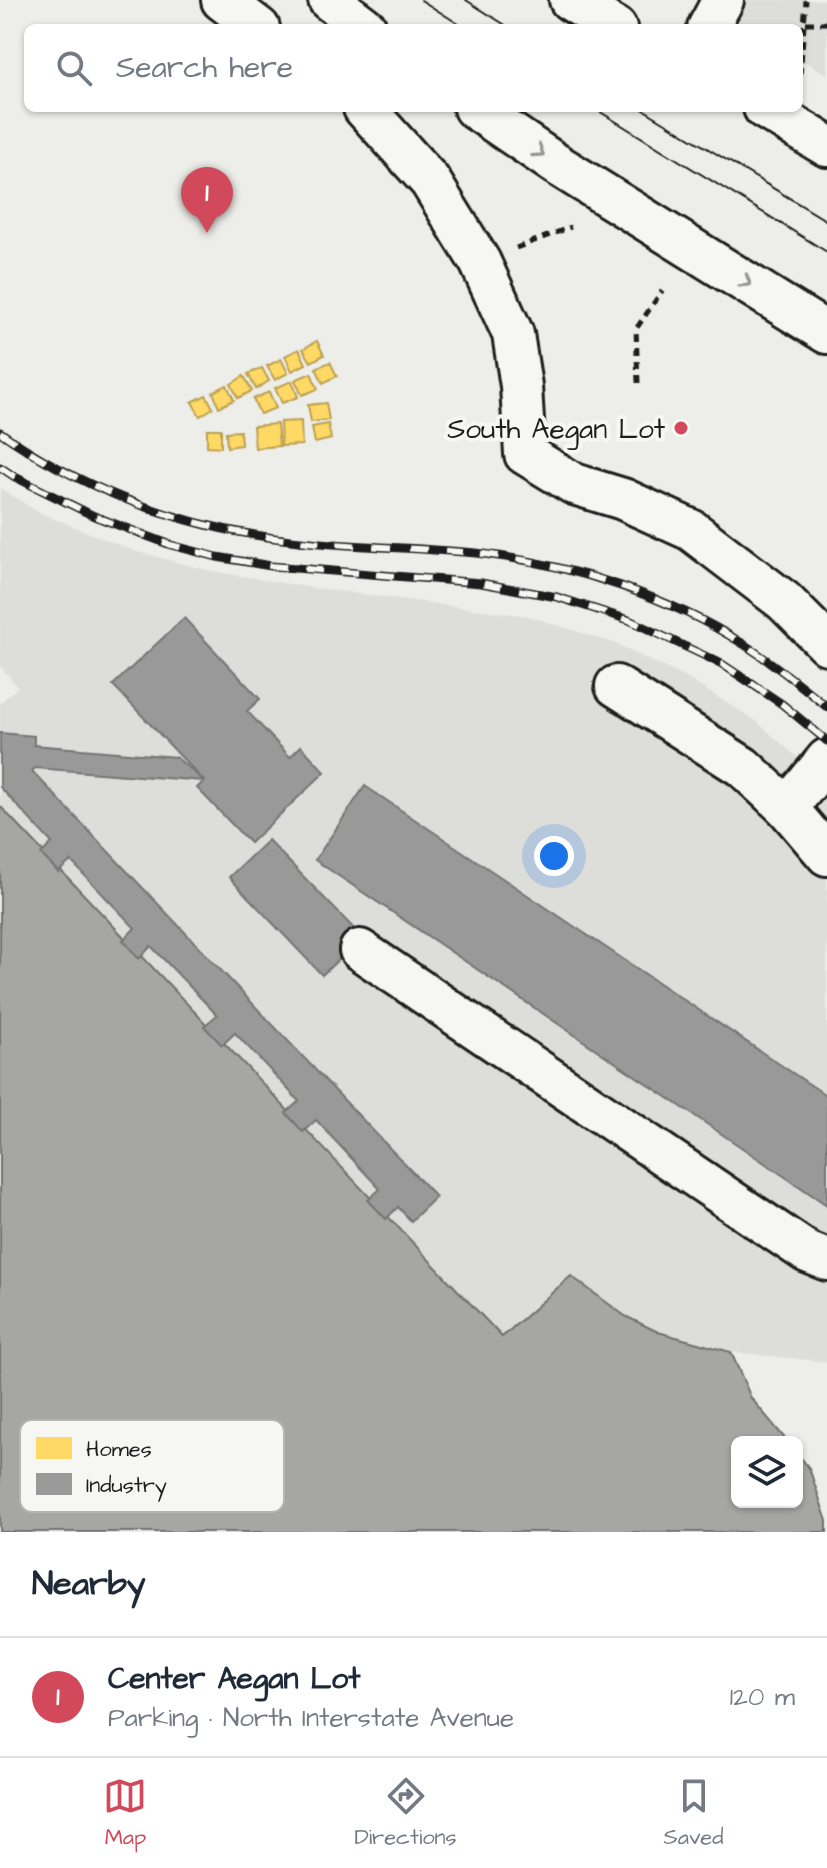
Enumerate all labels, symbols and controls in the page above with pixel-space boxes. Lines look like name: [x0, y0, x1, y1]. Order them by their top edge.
search box: [24, 24, 803, 112]
icon: search: [52, 46, 96, 90]
text: Search here: [116, 47, 293, 89]
one-way arrow: [530, 142, 544, 157]
pin: 1: [181, 167, 233, 233]
one-way arrow: [738, 273, 752, 288]
place label: South Aegan Lot: [447, 410, 666, 450]
marker: South Aegan Lot: [672, 419, 690, 437]
your location: [534, 836, 574, 876]
legend: [20, 1420, 284, 1512]
text: Homes: [86, 1434, 152, 1465]
map controls: [731, 1436, 803, 1508]
button: layers: [731, 1436, 803, 1508]
text: Industry: [86, 1470, 167, 1502]
text: Nearby: [32, 1560, 146, 1608]
text: Center Aegan Lot: [108, 1658, 360, 1700]
text: 1: [56, 1679, 60, 1715]
text: 120 m: [730, 1679, 795, 1715]
text: Parking · North Interstate Avenue: [108, 1700, 514, 1736]
tab: Map: [103, 1774, 147, 1853]
tab: Directions: [354, 1774, 457, 1853]
tab: Saved: [664, 1774, 724, 1853]

